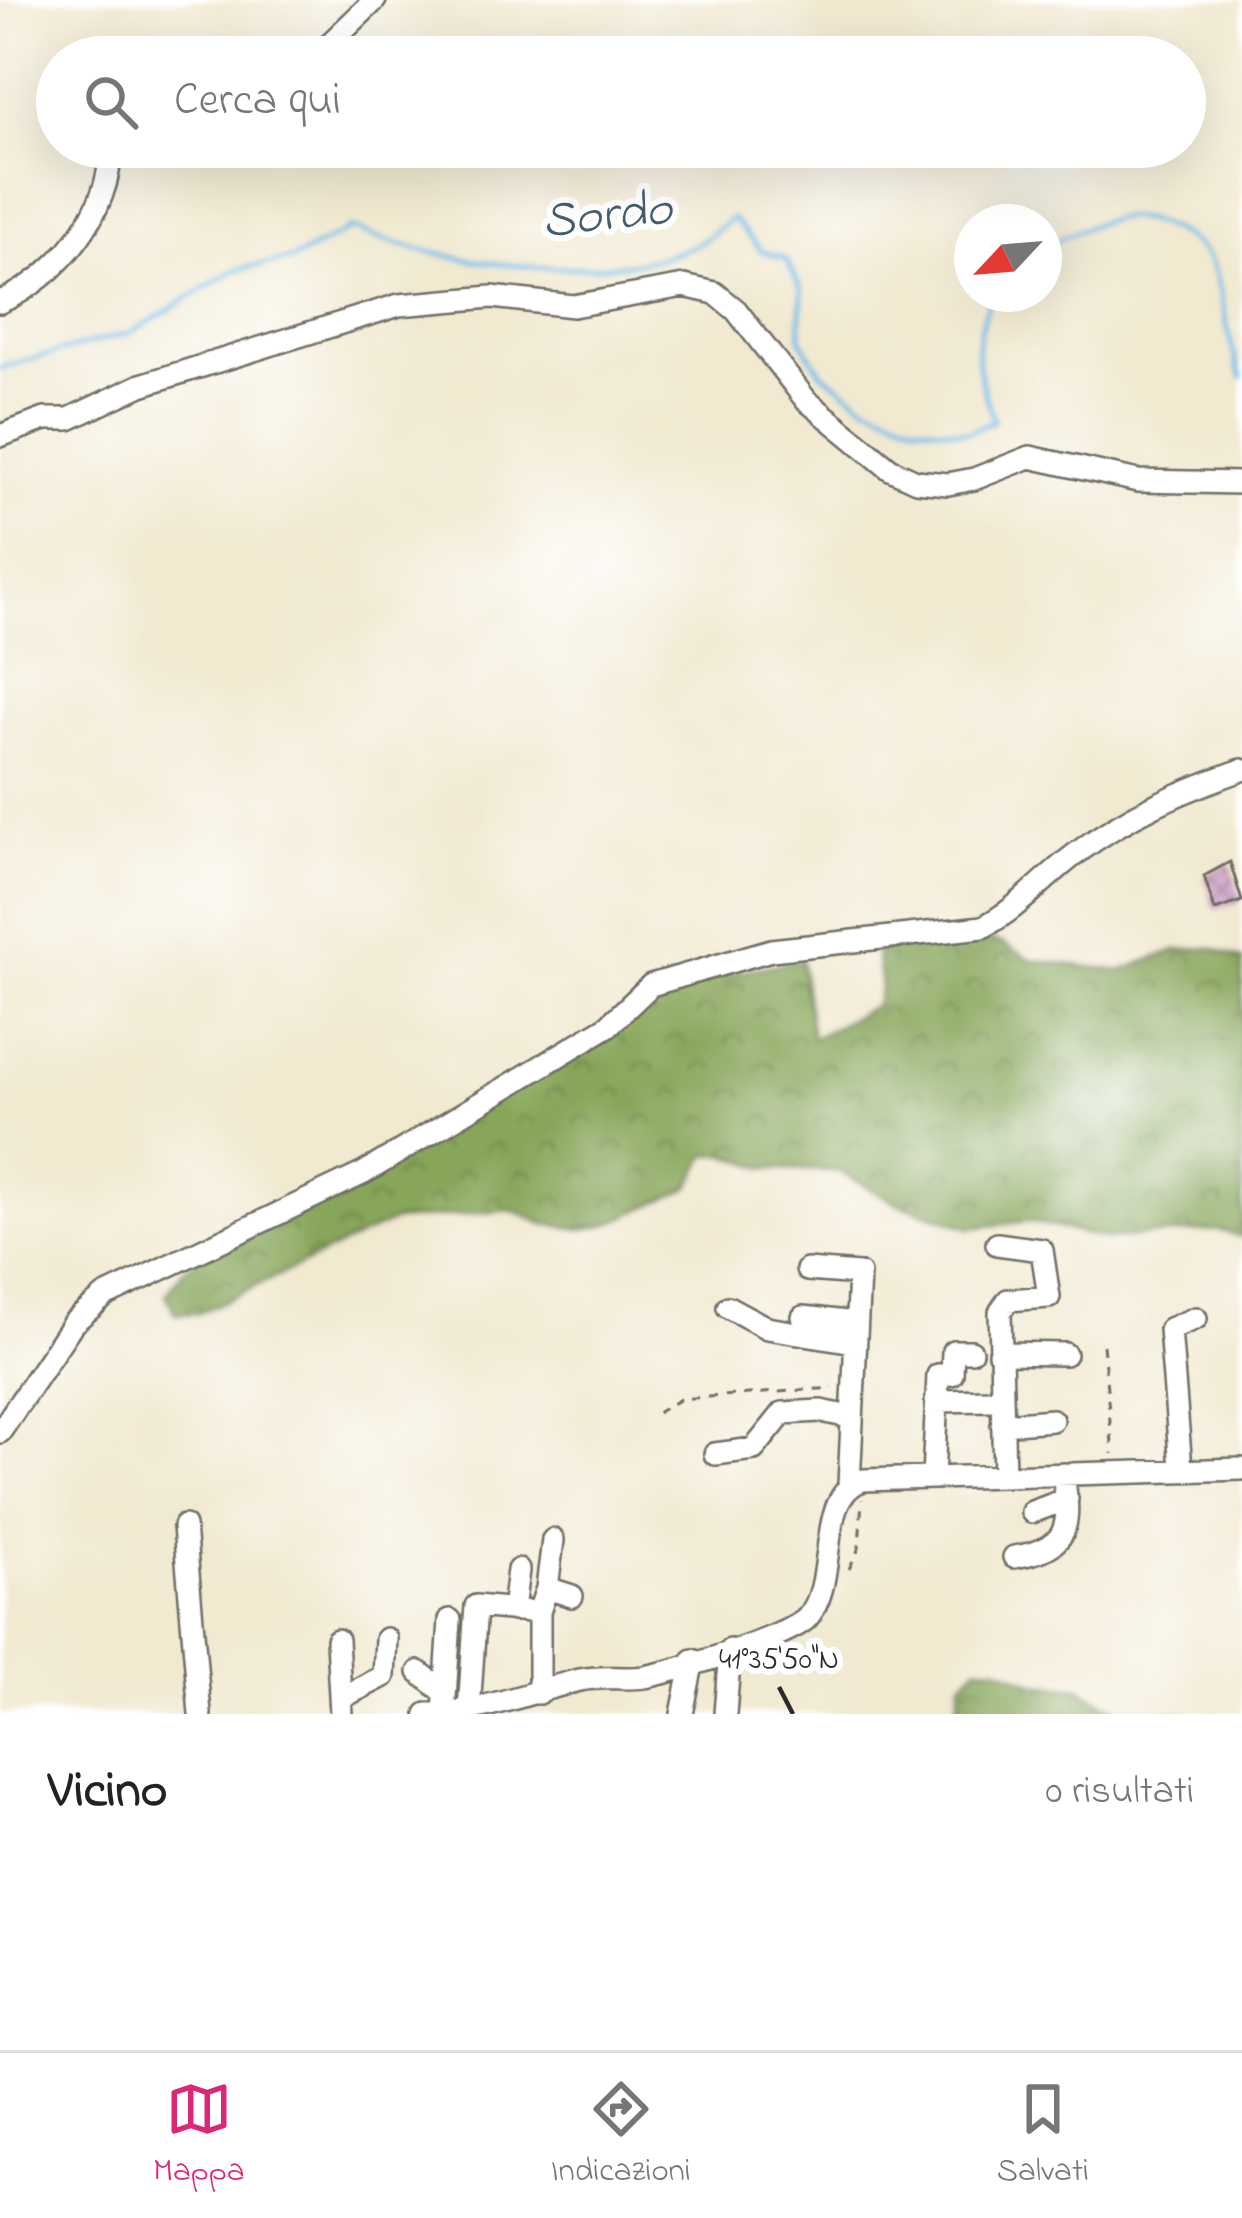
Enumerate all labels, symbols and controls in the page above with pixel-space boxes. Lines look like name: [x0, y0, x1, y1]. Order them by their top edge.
search box: [36, 36, 1206, 168]
icon: search: [78, 69, 144, 135]
text: Cerca qui: [174, 69, 341, 135]
water label: Sordo: [538, 173, 677, 261]
north arrow: [954, 204, 1062, 312]
text: 41°35'50"N: [719, 1639, 839, 1683]
text: Vicino: [48, 1755, 167, 1830]
text: 0 risultati: [1045, 1764, 1194, 1821]
tab: Mappa: [153, 2076, 245, 2196]
tab: Indicazioni: [551, 2076, 691, 2196]
tab: Salvati: [997, 2076, 1089, 2196]

